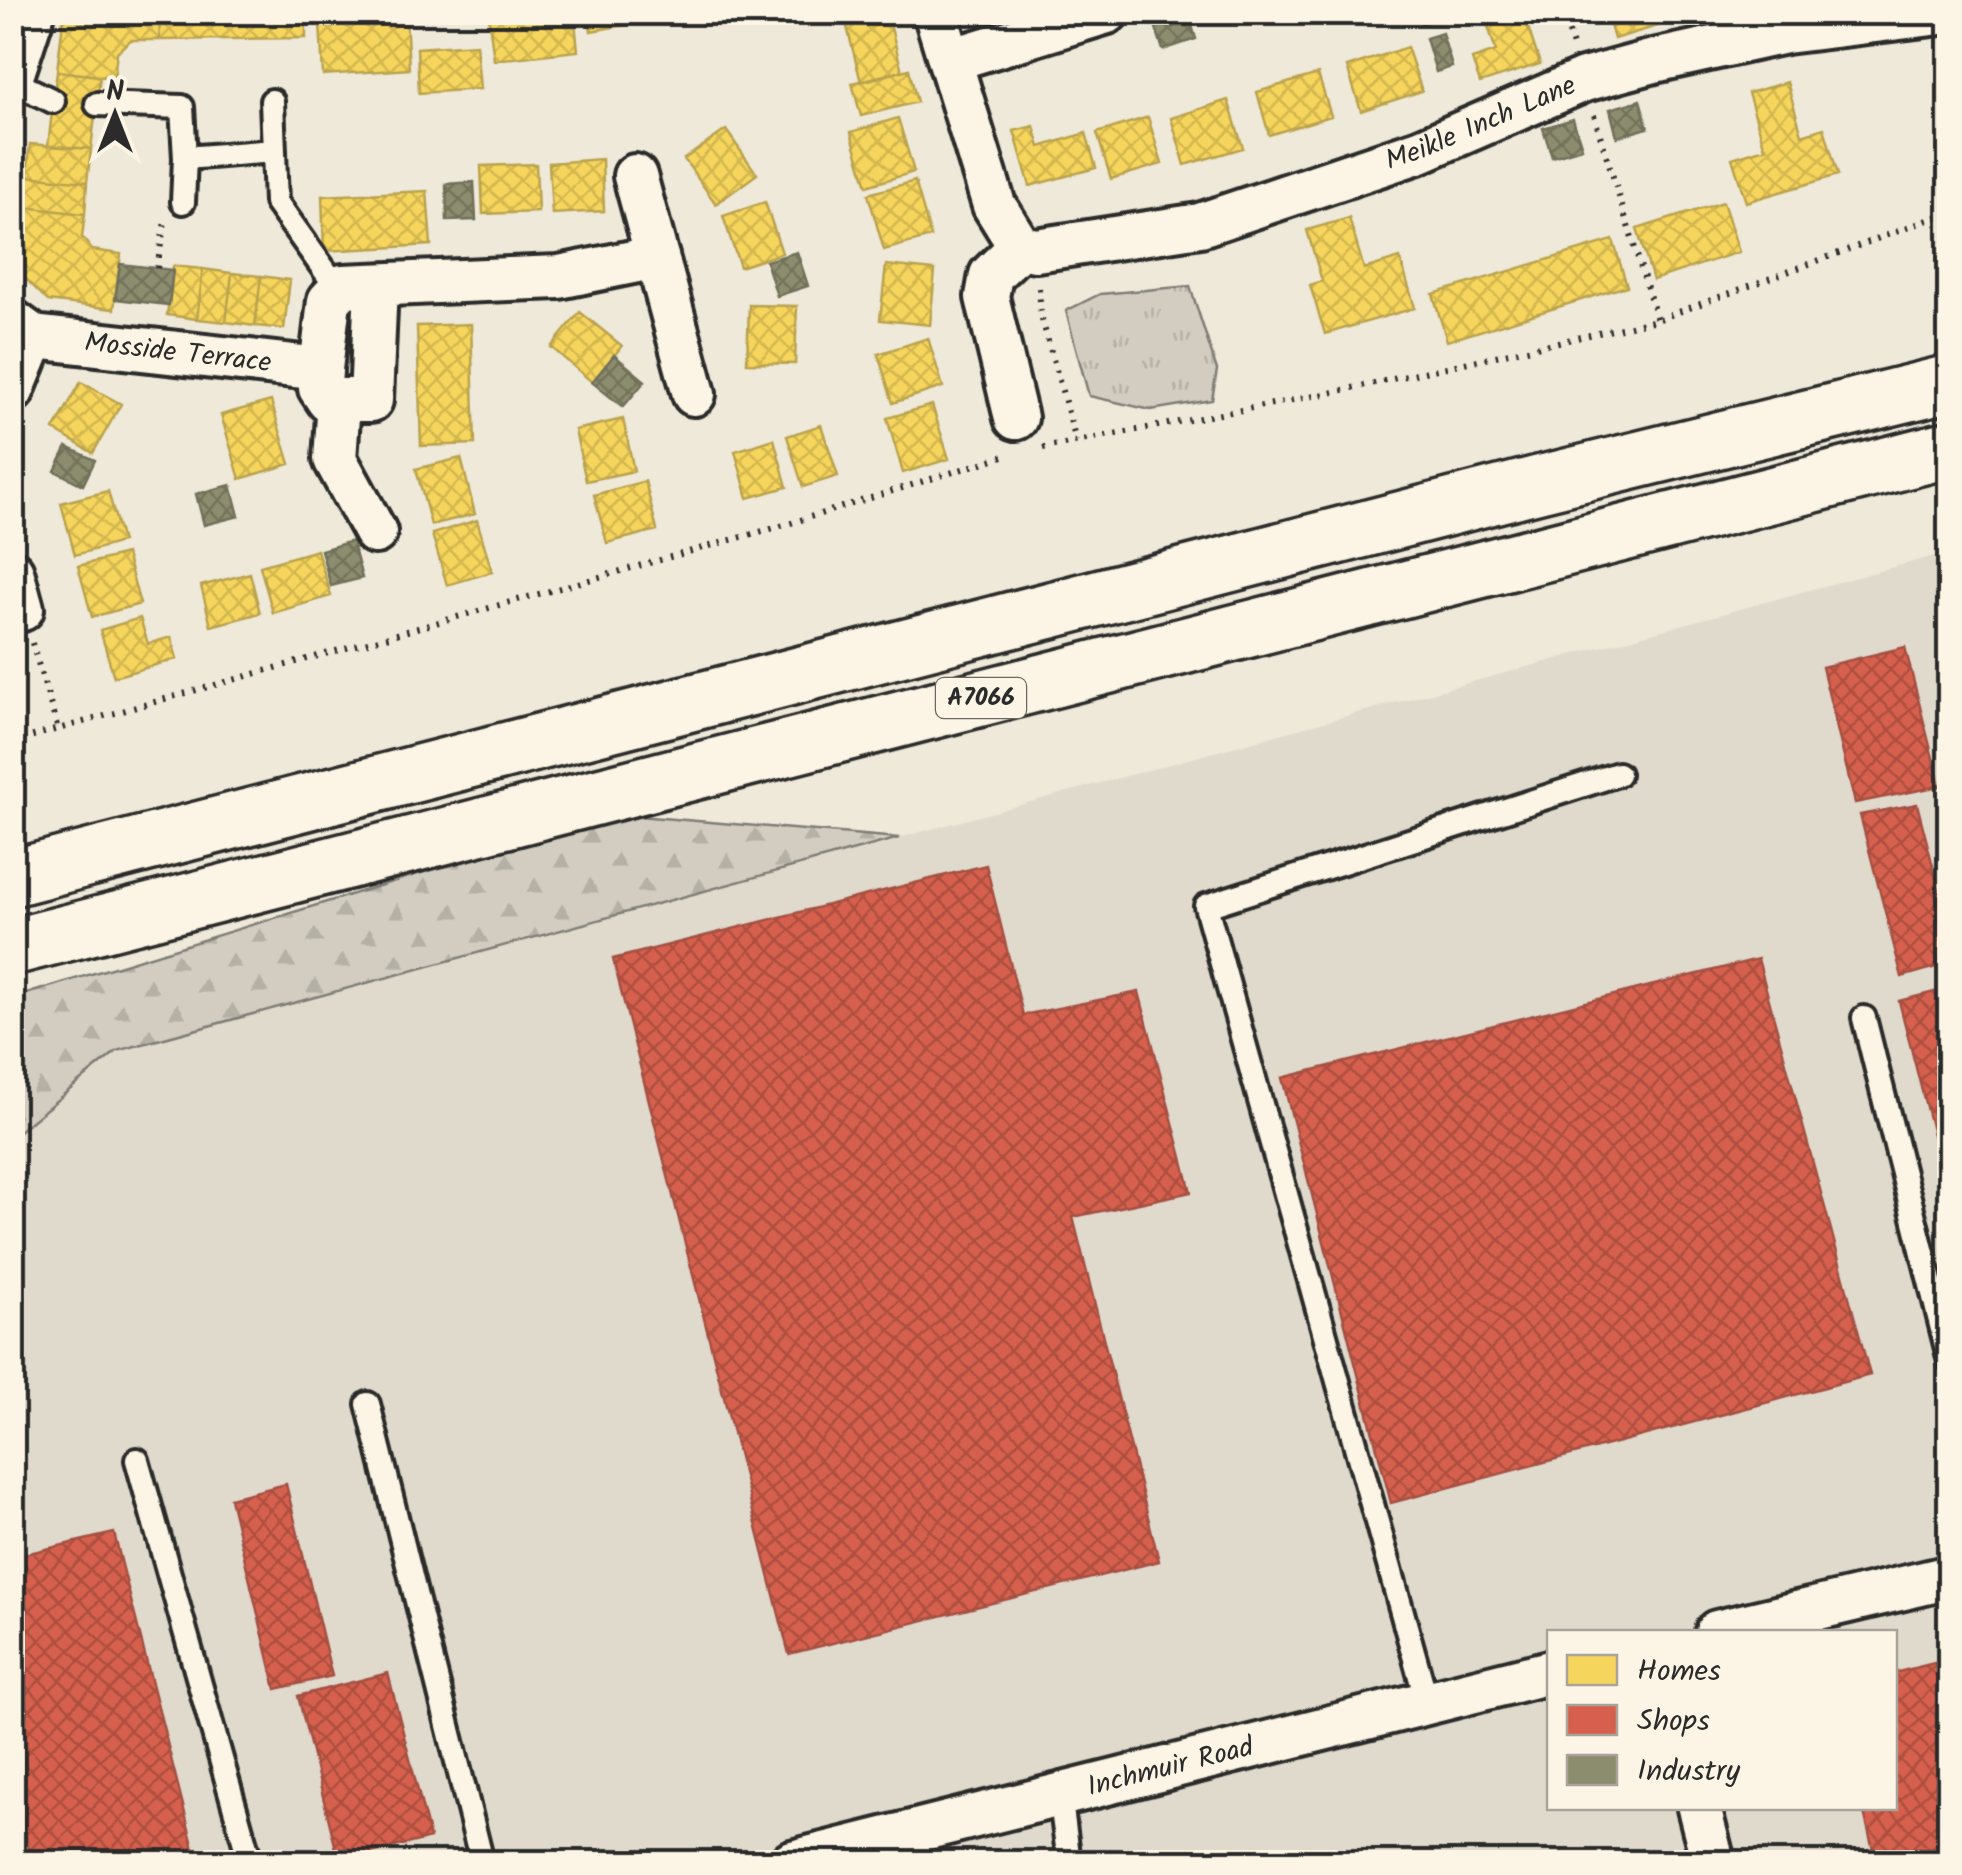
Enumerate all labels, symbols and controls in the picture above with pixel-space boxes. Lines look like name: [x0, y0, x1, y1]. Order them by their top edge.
street label: Meikle Inch Lane: [1379, 63, 1584, 184]
north arrow: [65, 65, 165, 165]
text: N: [106, 70, 124, 115]
street label: Mosside Terrace: [82, 320, 274, 386]
road number: A7066: [936, 678, 1026, 718]
legend: [1547, 1630, 1897, 1810]
text: Homes: [1637, 1648, 1721, 1696]
text: Shops: [1637, 1698, 1710, 1746]
street label: Inchmuir Road: [1082, 1724, 1259, 1810]
text: Industry: [1637, 1748, 1741, 1796]

